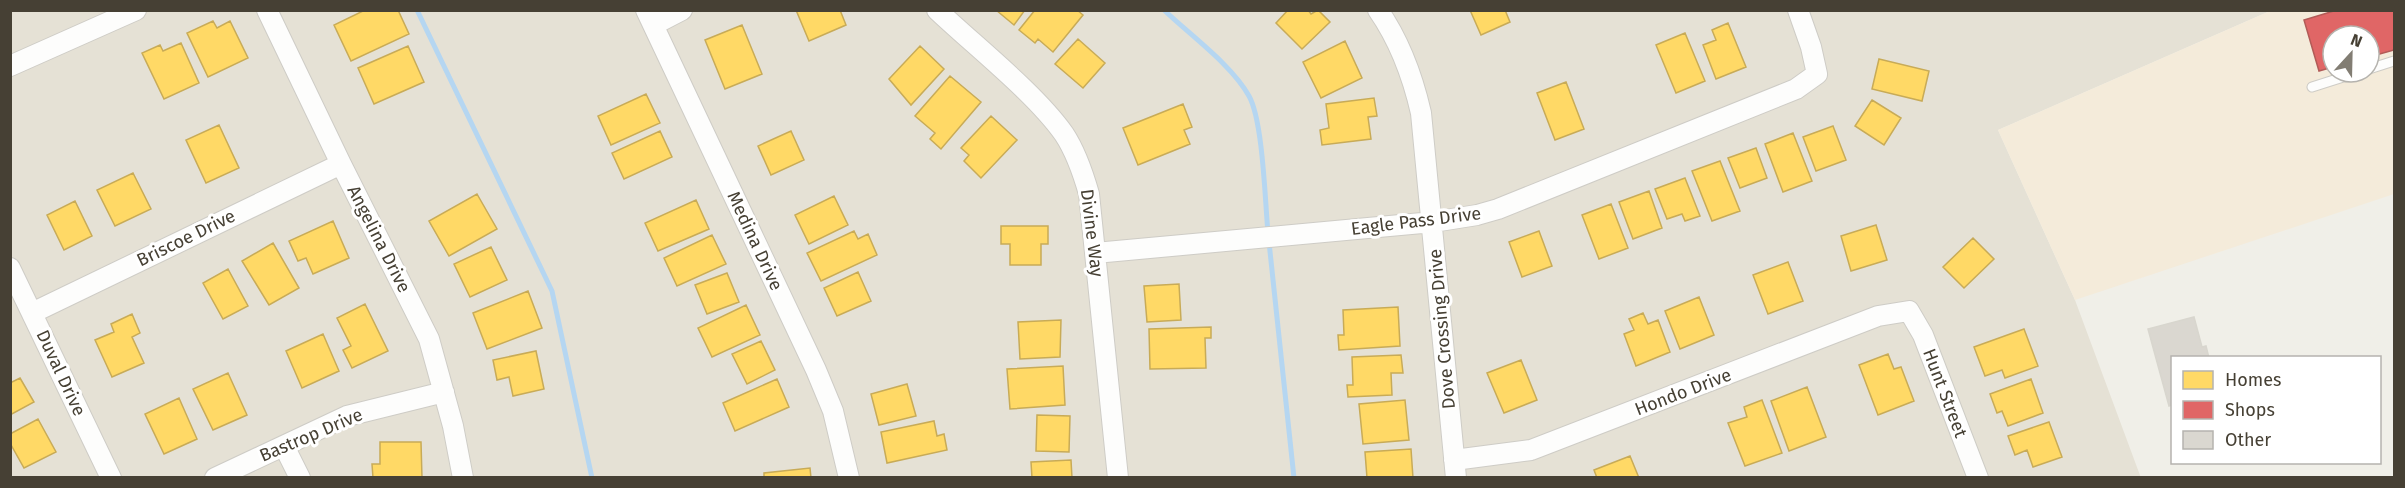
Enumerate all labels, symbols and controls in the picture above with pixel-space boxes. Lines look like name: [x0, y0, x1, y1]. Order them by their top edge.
north arrow: [2321, 24, 2381, 84]
text: N: [2348, 30, 2365, 51]
street label: Angelina Drive: [343, 182, 415, 296]
street label: Medina Drive: [722, 188, 788, 294]
street label: Divine Way: [1076, 188, 1108, 278]
street label: Eagle Pass Drive: [1350, 202, 1482, 240]
street label: Briscoe Drive: [133, 205, 239, 271]
street label: Dove Crossing Drive: [1424, 248, 1460, 410]
street label: Duval Drive: [31, 326, 91, 420]
street label: Hunt Street: [1918, 345, 1972, 441]
legend: [2171, 356, 2381, 464]
street label: Hondo Drive: [1632, 364, 1734, 420]
text: Homes: [2225, 369, 2281, 391]
text: Shops: [2225, 399, 2275, 421]
street label: Bastrop Drive: [256, 403, 366, 467]
text: Other: [2225, 429, 2271, 451]

